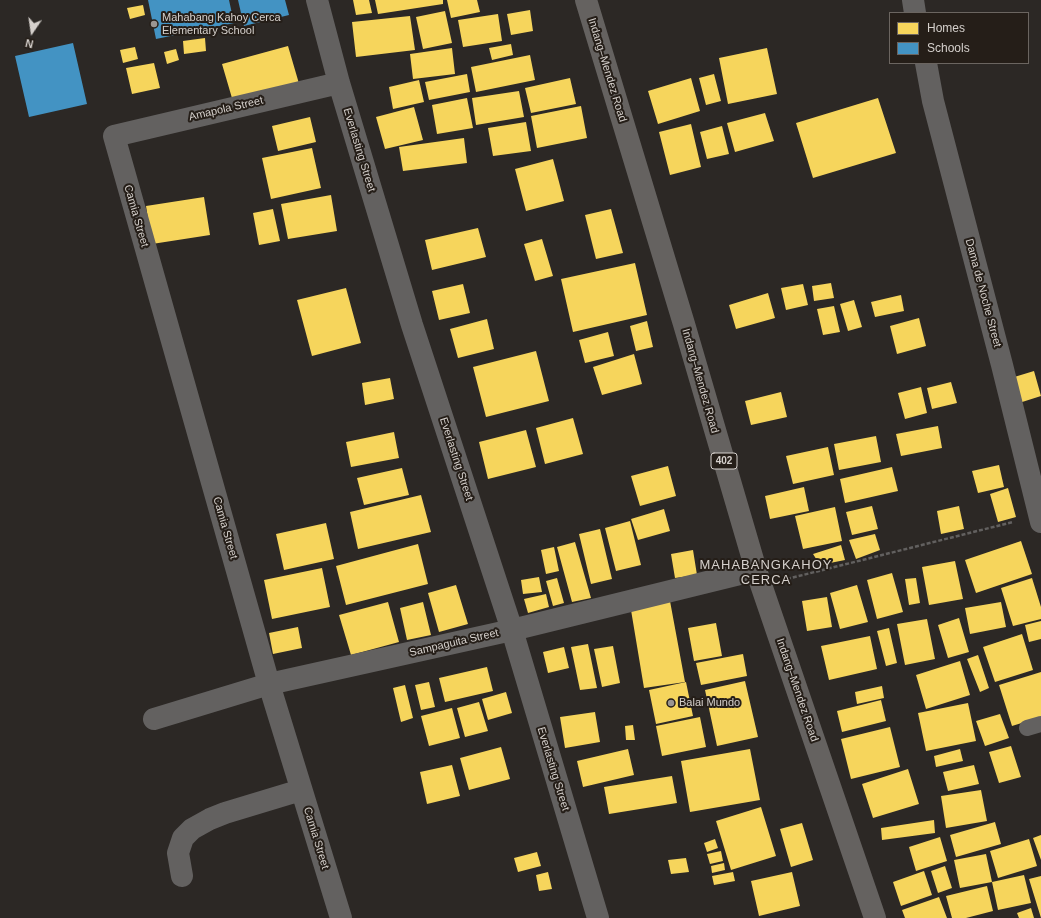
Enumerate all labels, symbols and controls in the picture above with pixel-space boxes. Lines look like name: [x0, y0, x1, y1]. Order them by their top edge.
place label: Mahabang Kahoy Cerca Elementary School: [162, 11, 281, 37]
north arrow: [12, 12, 52, 52]
legend: [889, 12, 1029, 64]
street label: Indang–Mendez Road: [585, 16, 629, 124]
marker: Mahabang Kahoy Cerca Elementary School: [149, 19, 159, 29]
text: Homes: [927, 21, 965, 35]
text: N: [24, 37, 35, 50]
text: Schools: [927, 41, 970, 55]
street label: Amapola Street: [188, 94, 264, 124]
street label: Everlasting Street: [340, 107, 378, 193]
street label: Camia Street: [121, 183, 151, 249]
street label: Dama de Noche Street: [962, 237, 1004, 349]
street label: Indang–Mendez Road: [679, 327, 721, 435]
street label: Everlasting Street: [436, 416, 476, 502]
road number: 402: [711, 453, 737, 469]
street label: Camia Street: [210, 495, 240, 561]
district label: MAHABANGKAHOY CERCA: [700, 557, 832, 588]
street label: Sampaguita Street: [408, 626, 500, 660]
street label: Indang–Mendez Road: [773, 637, 821, 743]
place label: Balai Mundo: [679, 696, 740, 710]
marker: Balai Mundo: [666, 698, 676, 708]
street label: Everlasting Street: [534, 726, 572, 812]
street label: Camia Street: [300, 805, 332, 871]

